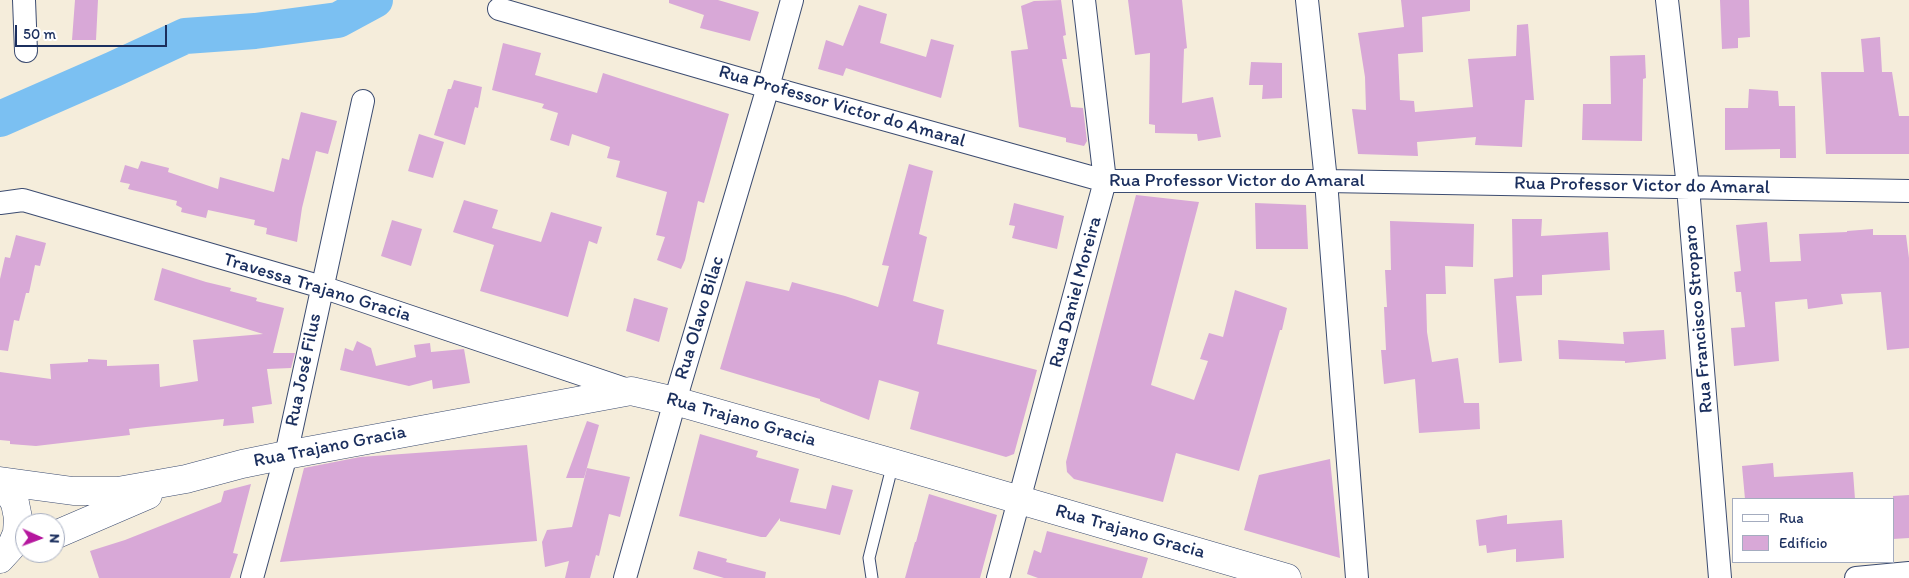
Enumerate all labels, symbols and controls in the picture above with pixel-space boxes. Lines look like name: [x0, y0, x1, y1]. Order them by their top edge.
scale bar: [18, 15, 170, 47]
text: 50 m: [23, 25, 56, 43]
street label: Rua Professor Victor do Amaral: [716, 61, 968, 153]
street label: Rua Professor Victor do Amaral: [1109, 170, 1365, 192]
street label: Rua Professor Victor do Amaral: [1514, 172, 1770, 200]
street label: Rua Daniel Moreira: [1045, 214, 1107, 370]
street label: Rua Francisco Stroparo: [1679, 224, 1719, 414]
street label: Travessa Trajano Gracia: [220, 249, 414, 327]
street label: Rua Olavo Bilac: [670, 254, 730, 382]
street label: Rua José Filus: [281, 311, 327, 429]
street label: Rua Trajano Gracia: [663, 388, 819, 452]
street label: Rua Trajano Gracia: [252, 421, 408, 473]
legend: [1732, 498, 1894, 563]
street label: Rua Trajano Gracia: [1052, 500, 1208, 564]
text: Rua: [1779, 509, 1804, 527]
north arrow: [15, 513, 65, 563]
text: N: [46, 533, 63, 544]
text: Edifício: [1779, 534, 1827, 552]

